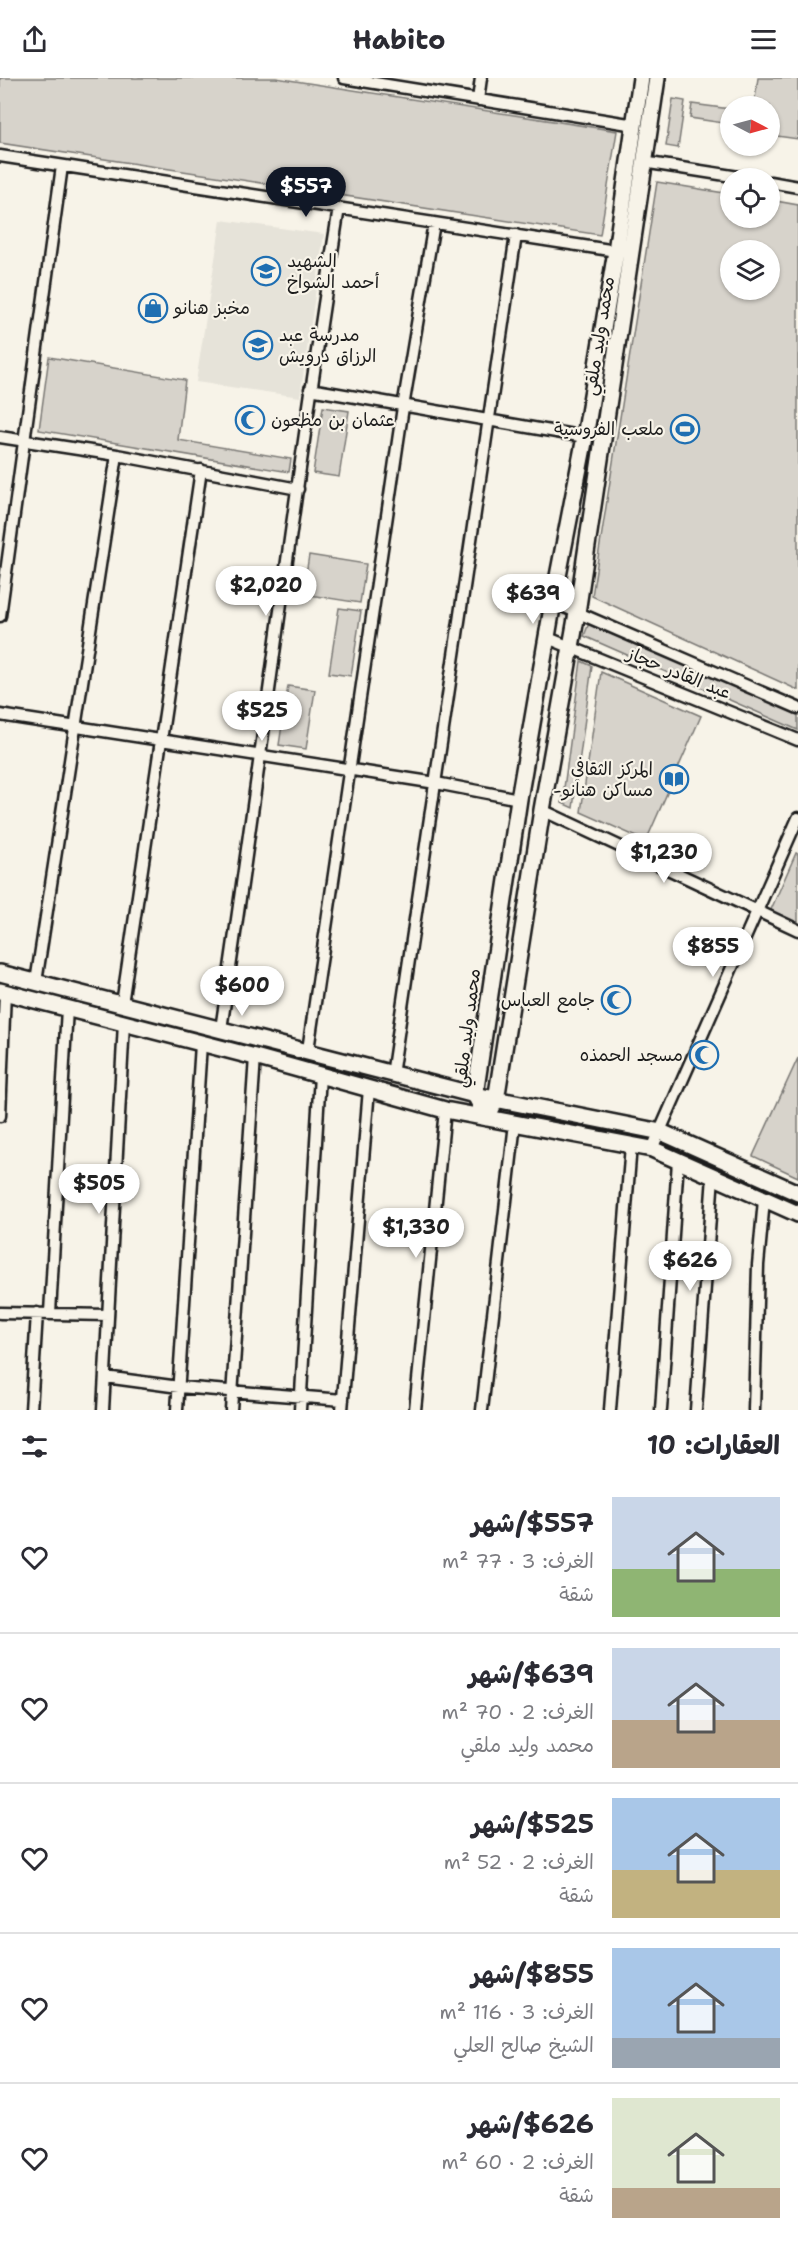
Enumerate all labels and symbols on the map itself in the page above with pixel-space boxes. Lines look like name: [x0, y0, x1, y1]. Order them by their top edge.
north arrow: [720, 96, 780, 156]
pin: $557: [270, 167, 342, 218]
place label: الشهيد أحمد الشواخ: [287, 249, 380, 294]
school or university icon: الشهيد أحمد الشواخ: [250, 255, 282, 287]
street label: محمد وليد ملقي: [578, 275, 624, 398]
shop icon: مخبز هنانو: [137, 292, 169, 324]
place label: مخبز هنانو: [172, 296, 250, 320]
place label: مدرسة عبد الرزاق درويش: [279, 323, 376, 368]
school or university icon: مدرسة عبد الرزاق درويش: [242, 329, 274, 361]
mosque icon: عثمان بن مظعون: [234, 404, 266, 436]
place label: عثمان بن مظعون: [271, 408, 395, 432]
sports icon: ملعب الفروسية: [669, 413, 701, 445]
place label: ملعب الفروسية: [554, 417, 664, 441]
pin: $2,020: [217, 566, 315, 617]
pin: $639: [497, 574, 569, 625]
street label: عبد القادر حجاز: [622, 640, 735, 705]
pin: $525: [226, 691, 298, 742]
place label: المركز الثقافي -مساكن هنانو: [553, 757, 653, 802]
library icon: المركز الثقافي -مساكن هنانو: [658, 763, 690, 795]
pin: $1,230: [615, 833, 713, 884]
pin: $855: [677, 927, 749, 978]
pin: $600: [206, 966, 278, 1017]
street label: محمد وليد ملقي: [448, 967, 490, 1090]
mosque icon: جامع العباس: [600, 984, 632, 1016]
place label: جامع العباس: [501, 988, 595, 1013]
mosque icon: مسجد الحمذه: [688, 1039, 720, 1071]
place label: مسجد الحمذه: [580, 1043, 683, 1067]
pin: $505: [63, 1164, 135, 1215]
pin: $1,330: [367, 1208, 465, 1259]
pin: $626: [654, 1241, 726, 1292]

